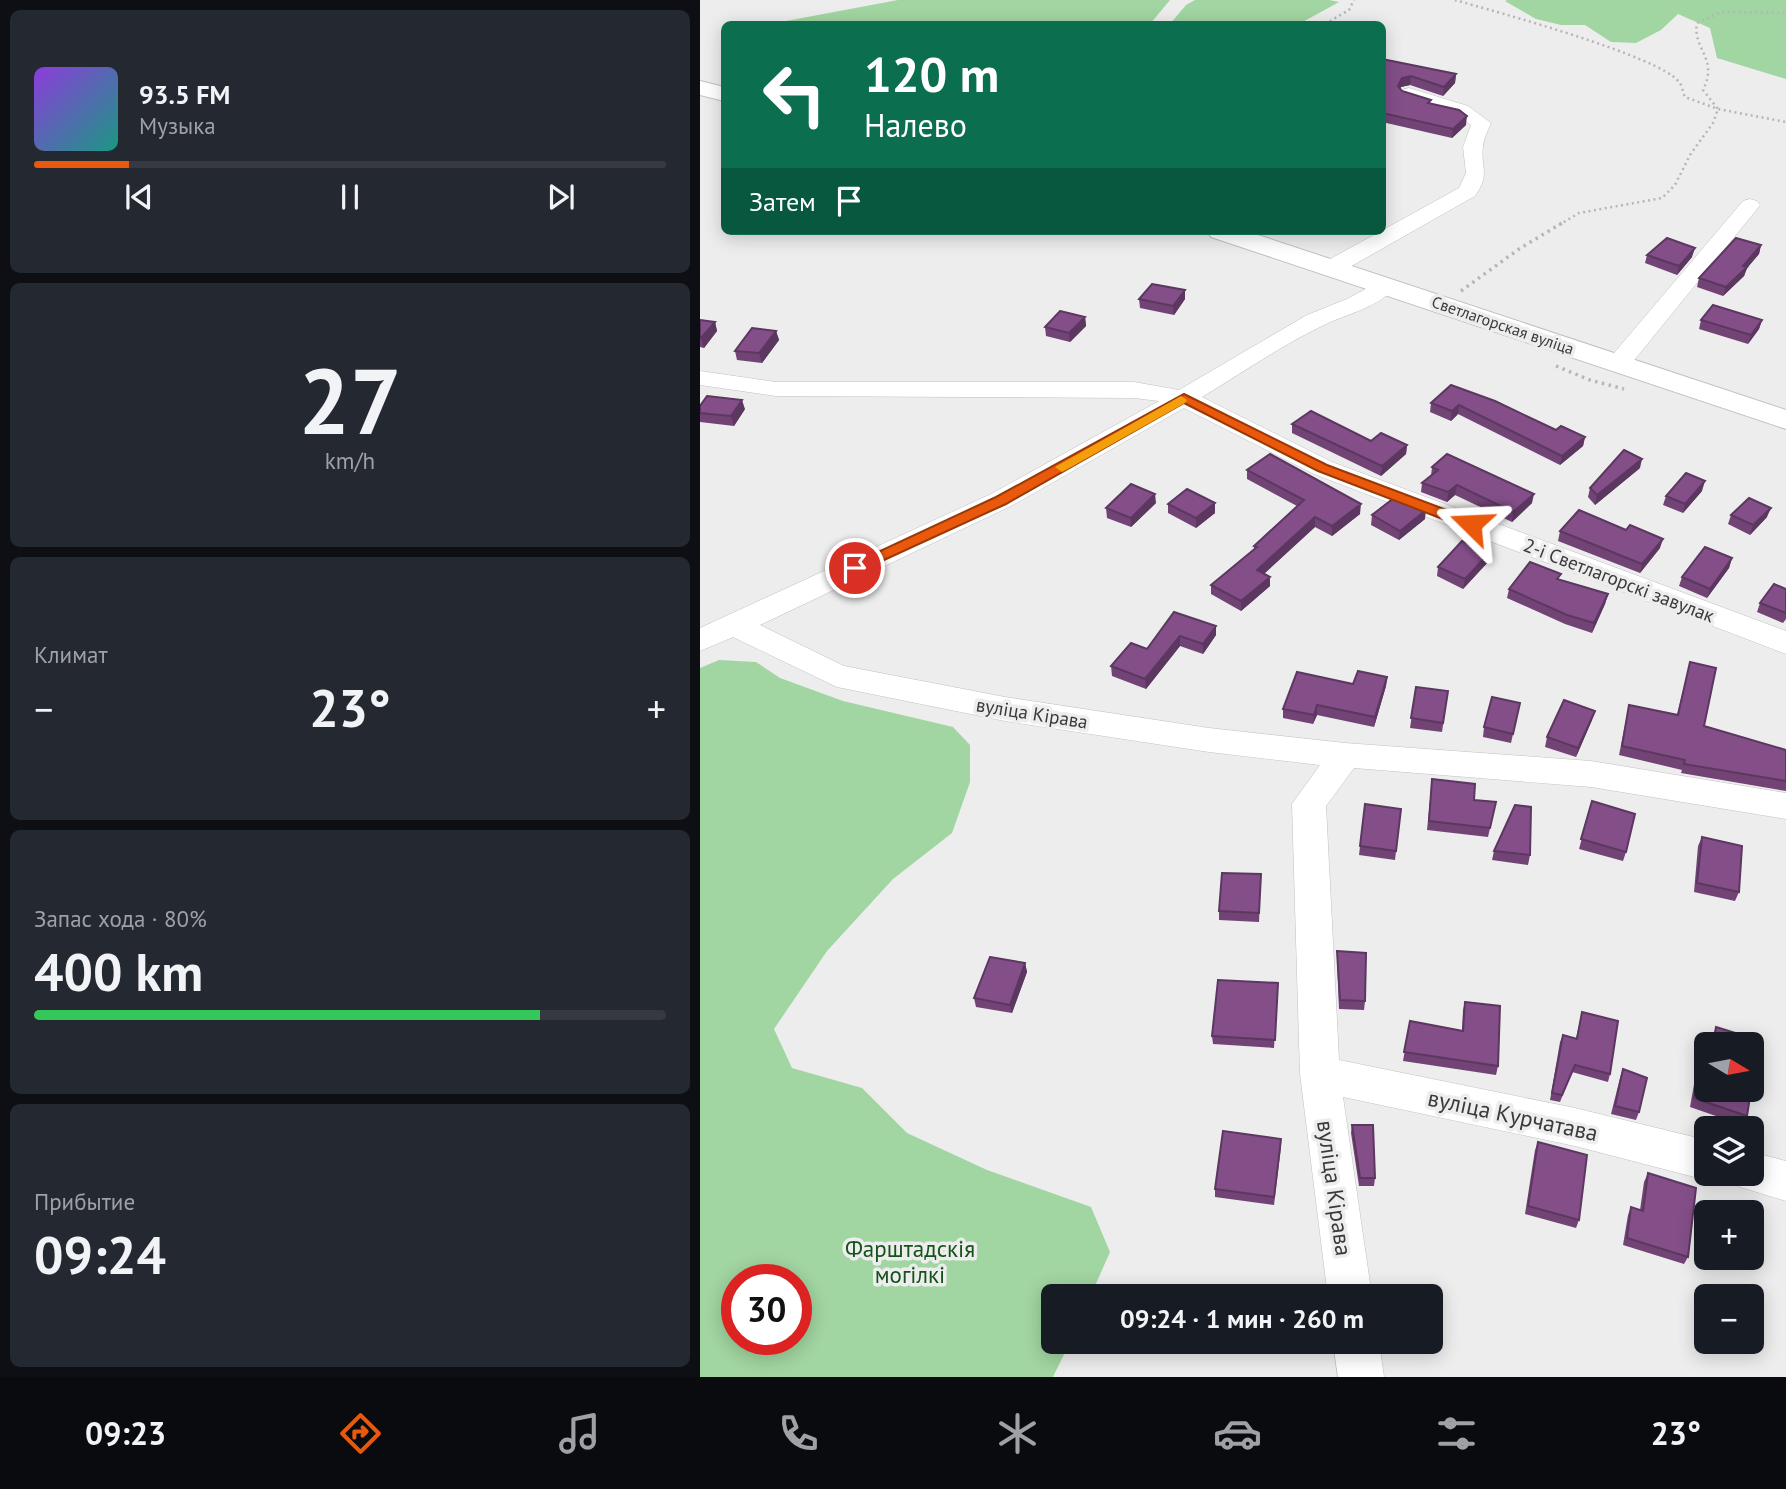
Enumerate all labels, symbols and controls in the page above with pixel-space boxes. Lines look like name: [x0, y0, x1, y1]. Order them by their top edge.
text: 120 m: [864, 42, 999, 106]
icon: left: [749, 49, 840, 140]
text: 93.5 FM: [139, 78, 230, 111]
text: Налево: [864, 104, 967, 146]
text: Музыка: [139, 111, 216, 140]
icon: previous: [120, 178, 158, 216]
icon: pause: [331, 178, 369, 216]
icon: next: [542, 178, 580, 216]
icon: arrive: [830, 182, 868, 220]
text: Затем: [749, 185, 816, 218]
street label: Светлагорская вуліца: [1429, 291, 1577, 359]
text: 27: [298, 341, 402, 459]
text: km/h: [325, 446, 375, 475]
position arrow: [1434, 487, 1508, 561]
street label: 2-і Светлагорскі завулак: [1520, 533, 1718, 627]
pin: [825, 538, 885, 598]
icon: arrive: [836, 549, 874, 587]
text: Климат: [34, 640, 108, 669]
text: 23°: [309, 674, 391, 741]
text: −: [34, 684, 53, 733]
text: +: [647, 684, 666, 733]
street label: вуліца Кірава: [974, 692, 1090, 734]
text: Запас хода · 80%: [34, 904, 207, 933]
text: 400 km: [34, 938, 203, 1005]
north arrow: [1694, 1032, 1764, 1102]
map controls: [1694, 1032, 1764, 1354]
street label: вуліца Курчатава: [1425, 1083, 1601, 1147]
button: layers: [1694, 1116, 1764, 1186]
street label: вуліца Кірава: [1311, 1118, 1359, 1258]
text: Прибытие: [34, 1187, 135, 1216]
button: +: [1694, 1200, 1764, 1270]
text: 09:24: [34, 1221, 166, 1288]
park label: Фарштадскія могілкі: [845, 1234, 975, 1289]
speed limit sign: 30: [721, 1264, 812, 1355]
button: −: [1694, 1284, 1764, 1354]
text: 09:24 · 1 мин · 260 m: [1120, 1302, 1364, 1335]
icon: directions: [336, 1409, 385, 1458]
icon: music: [555, 1409, 604, 1458]
icon: phone: [774, 1409, 823, 1458]
icon: climate: [993, 1409, 1042, 1458]
icon: car: [1213, 1409, 1262, 1458]
icon: filters: [1432, 1409, 1481, 1458]
text: 09:23: [85, 1412, 166, 1454]
text: 23°: [1651, 1412, 1701, 1454]

